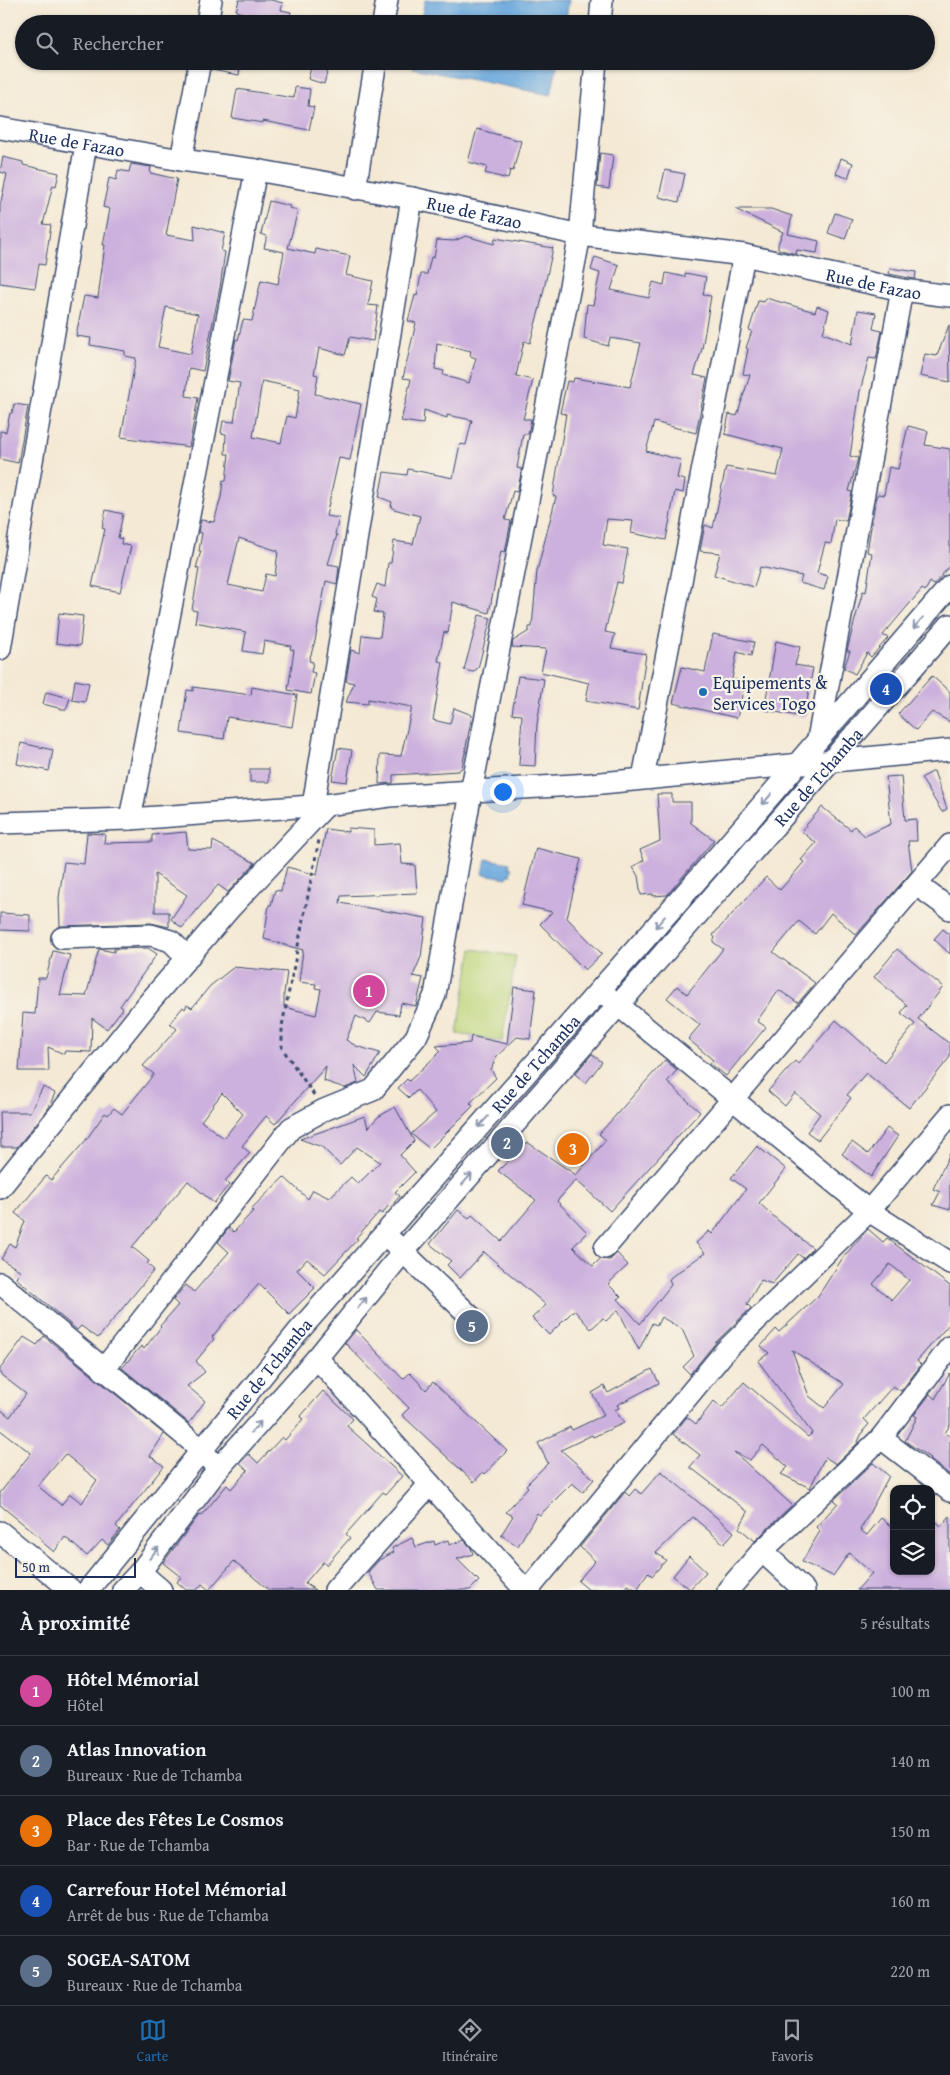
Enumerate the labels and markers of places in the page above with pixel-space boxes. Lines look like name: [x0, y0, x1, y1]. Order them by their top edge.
place label: Equipements & Services Togo: [713, 669, 828, 717]
pin: 4: [870, 670, 902, 708]
marker: Equipements & Services Togo: [697, 686, 709, 698]
pin: 1: [353, 972, 385, 1010]
pin: 2: [491, 1124, 523, 1162]
pin: 3: [557, 1130, 589, 1168]
pin: 5: [456, 1307, 488, 1345]

